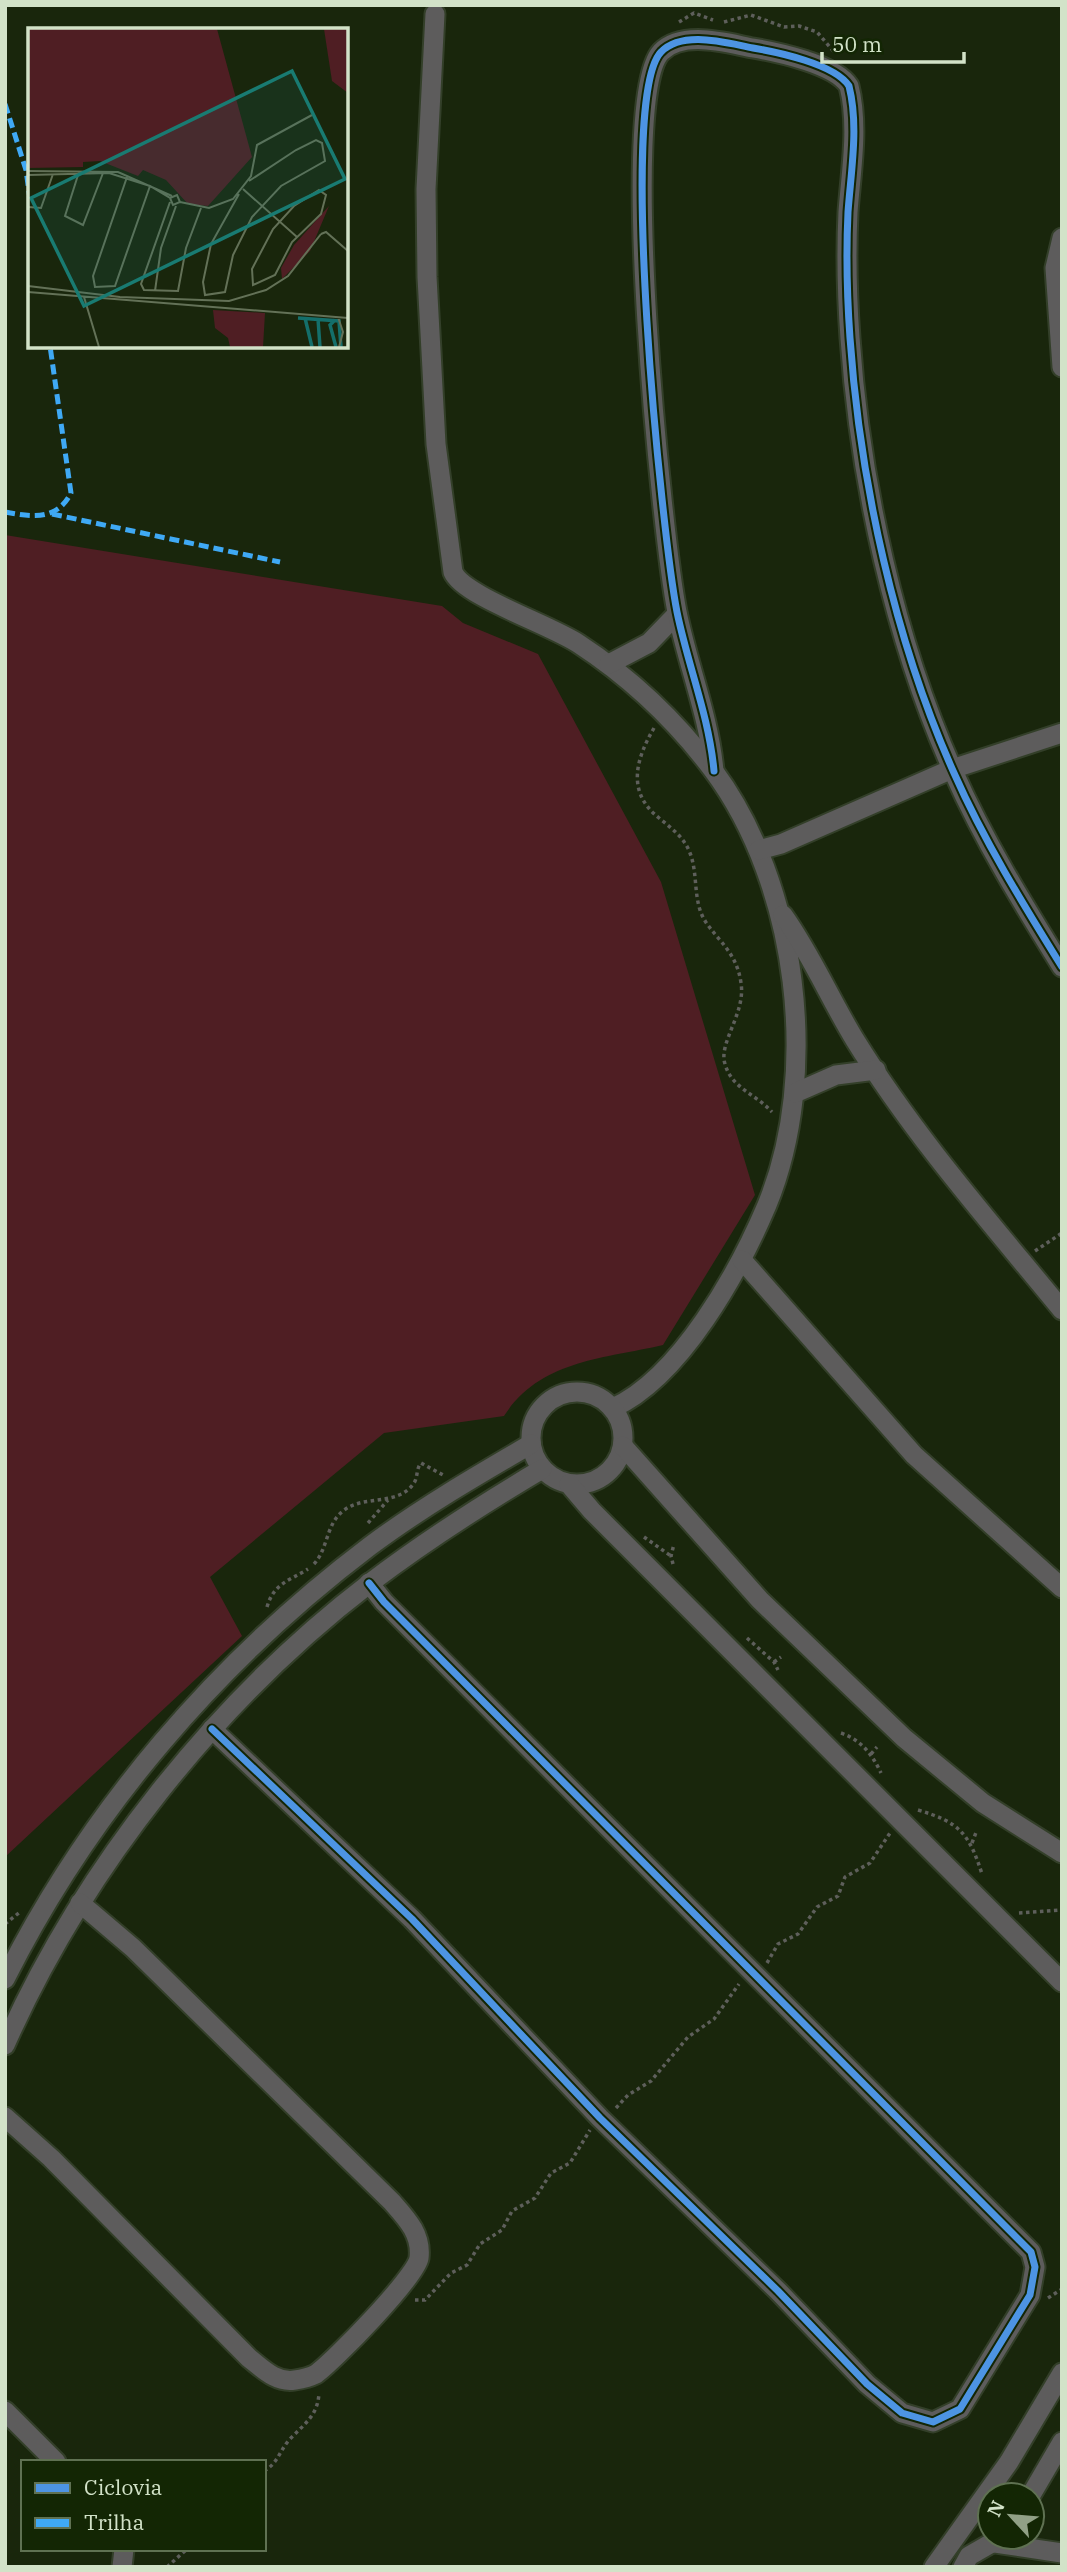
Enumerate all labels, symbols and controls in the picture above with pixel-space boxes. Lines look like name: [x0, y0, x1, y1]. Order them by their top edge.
scale bar: [822, 21, 964, 65]
inset map: [28, 28, 348, 348]
text: 50 m: [832, 30, 882, 58]
legend: [21, 2460, 266, 2551]
text: Ciclovia: [84, 2473, 162, 2501]
north arrow: [976, 2481, 1046, 2551]
text: N: [982, 2497, 1010, 2521]
text: Trilha: [84, 2508, 144, 2536]

